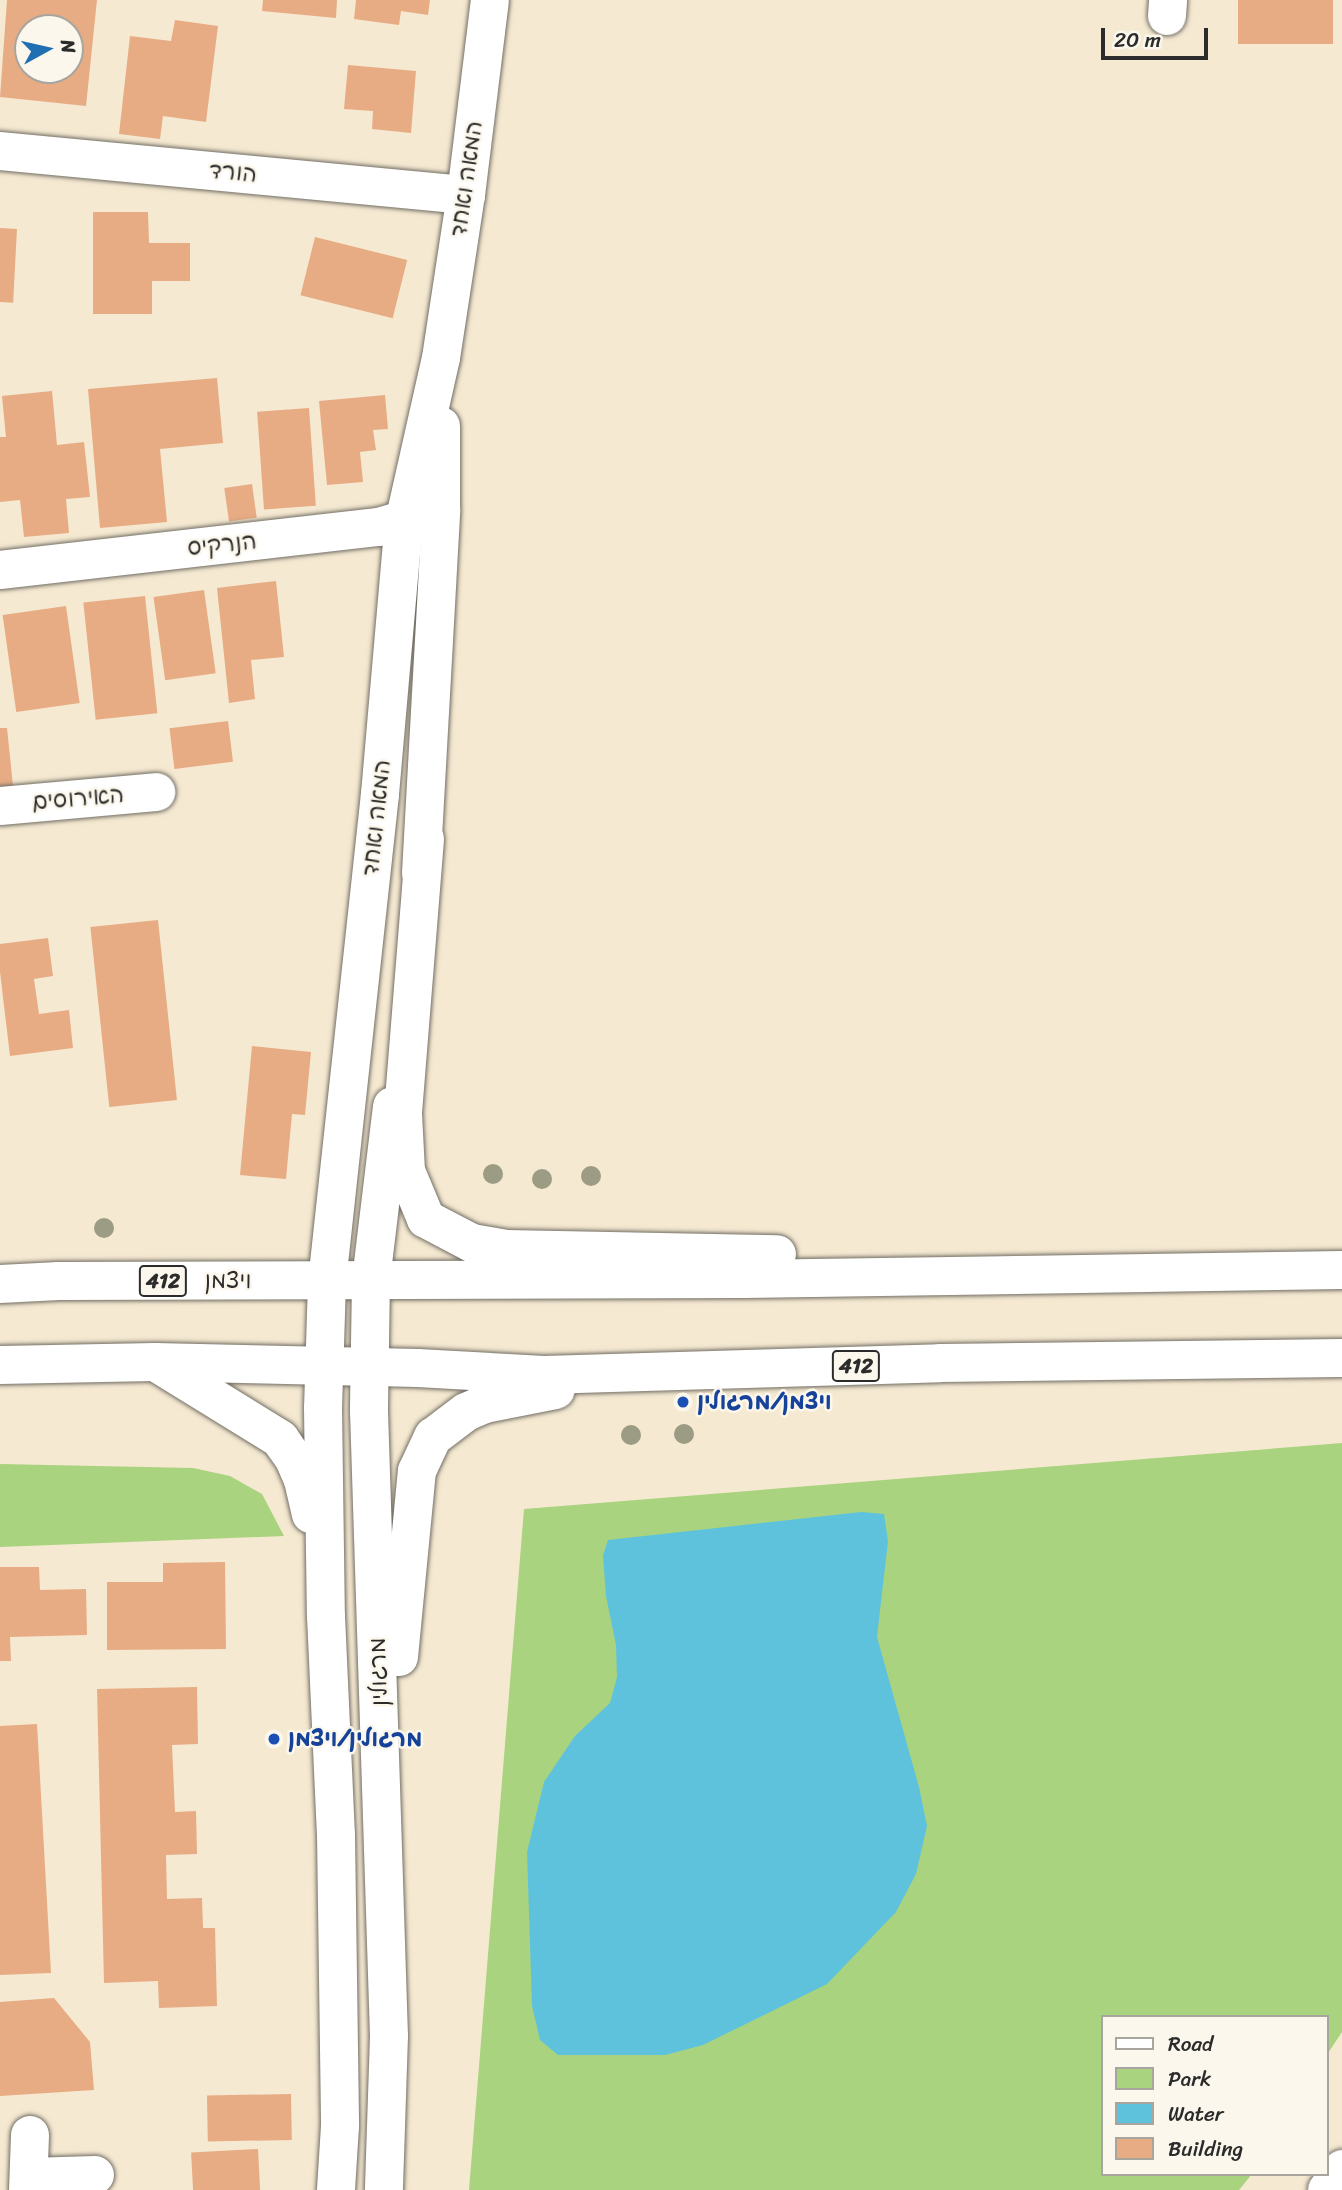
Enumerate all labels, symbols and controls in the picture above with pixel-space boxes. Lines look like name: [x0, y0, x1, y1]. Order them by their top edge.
north arrow: [14, 14, 84, 84]
scale bar: [1104, 14, 1211, 58]
text: 20 m: [1114, 21, 1161, 59]
text: N: [51, 37, 86, 55]
street label: המאה ואחד: [445, 119, 489, 239]
street label: הורד: [208, 157, 258, 189]
street label: הנרקיס: [186, 528, 258, 562]
street label: המאה ואחד: [357, 758, 397, 878]
street label: האירוסים: [31, 781, 125, 817]
road number: 412: [138, 1264, 188, 1298]
street label: ויצמן: [204, 1267, 252, 1295]
road number: 412: [832, 1348, 880, 1384]
place label: ויצמן/מרגולין: [697, 1388, 832, 1416]
marker: ויצמן/מרגולין: [675, 1394, 691, 1410]
street label: מרגולין: [364, 1637, 394, 1707]
place label: מרגולין/ויצמן: [288, 1725, 423, 1753]
marker: מרגולין/ויצמן: [266, 1731, 282, 1747]
legend: [1100, 2015, 1328, 2176]
text: Road: [1168, 2025, 1213, 2063]
text: Park: [1168, 2060, 1211, 2098]
text: Water: [1168, 2095, 1223, 2133]
text: Building: [1168, 2130, 1243, 2168]

